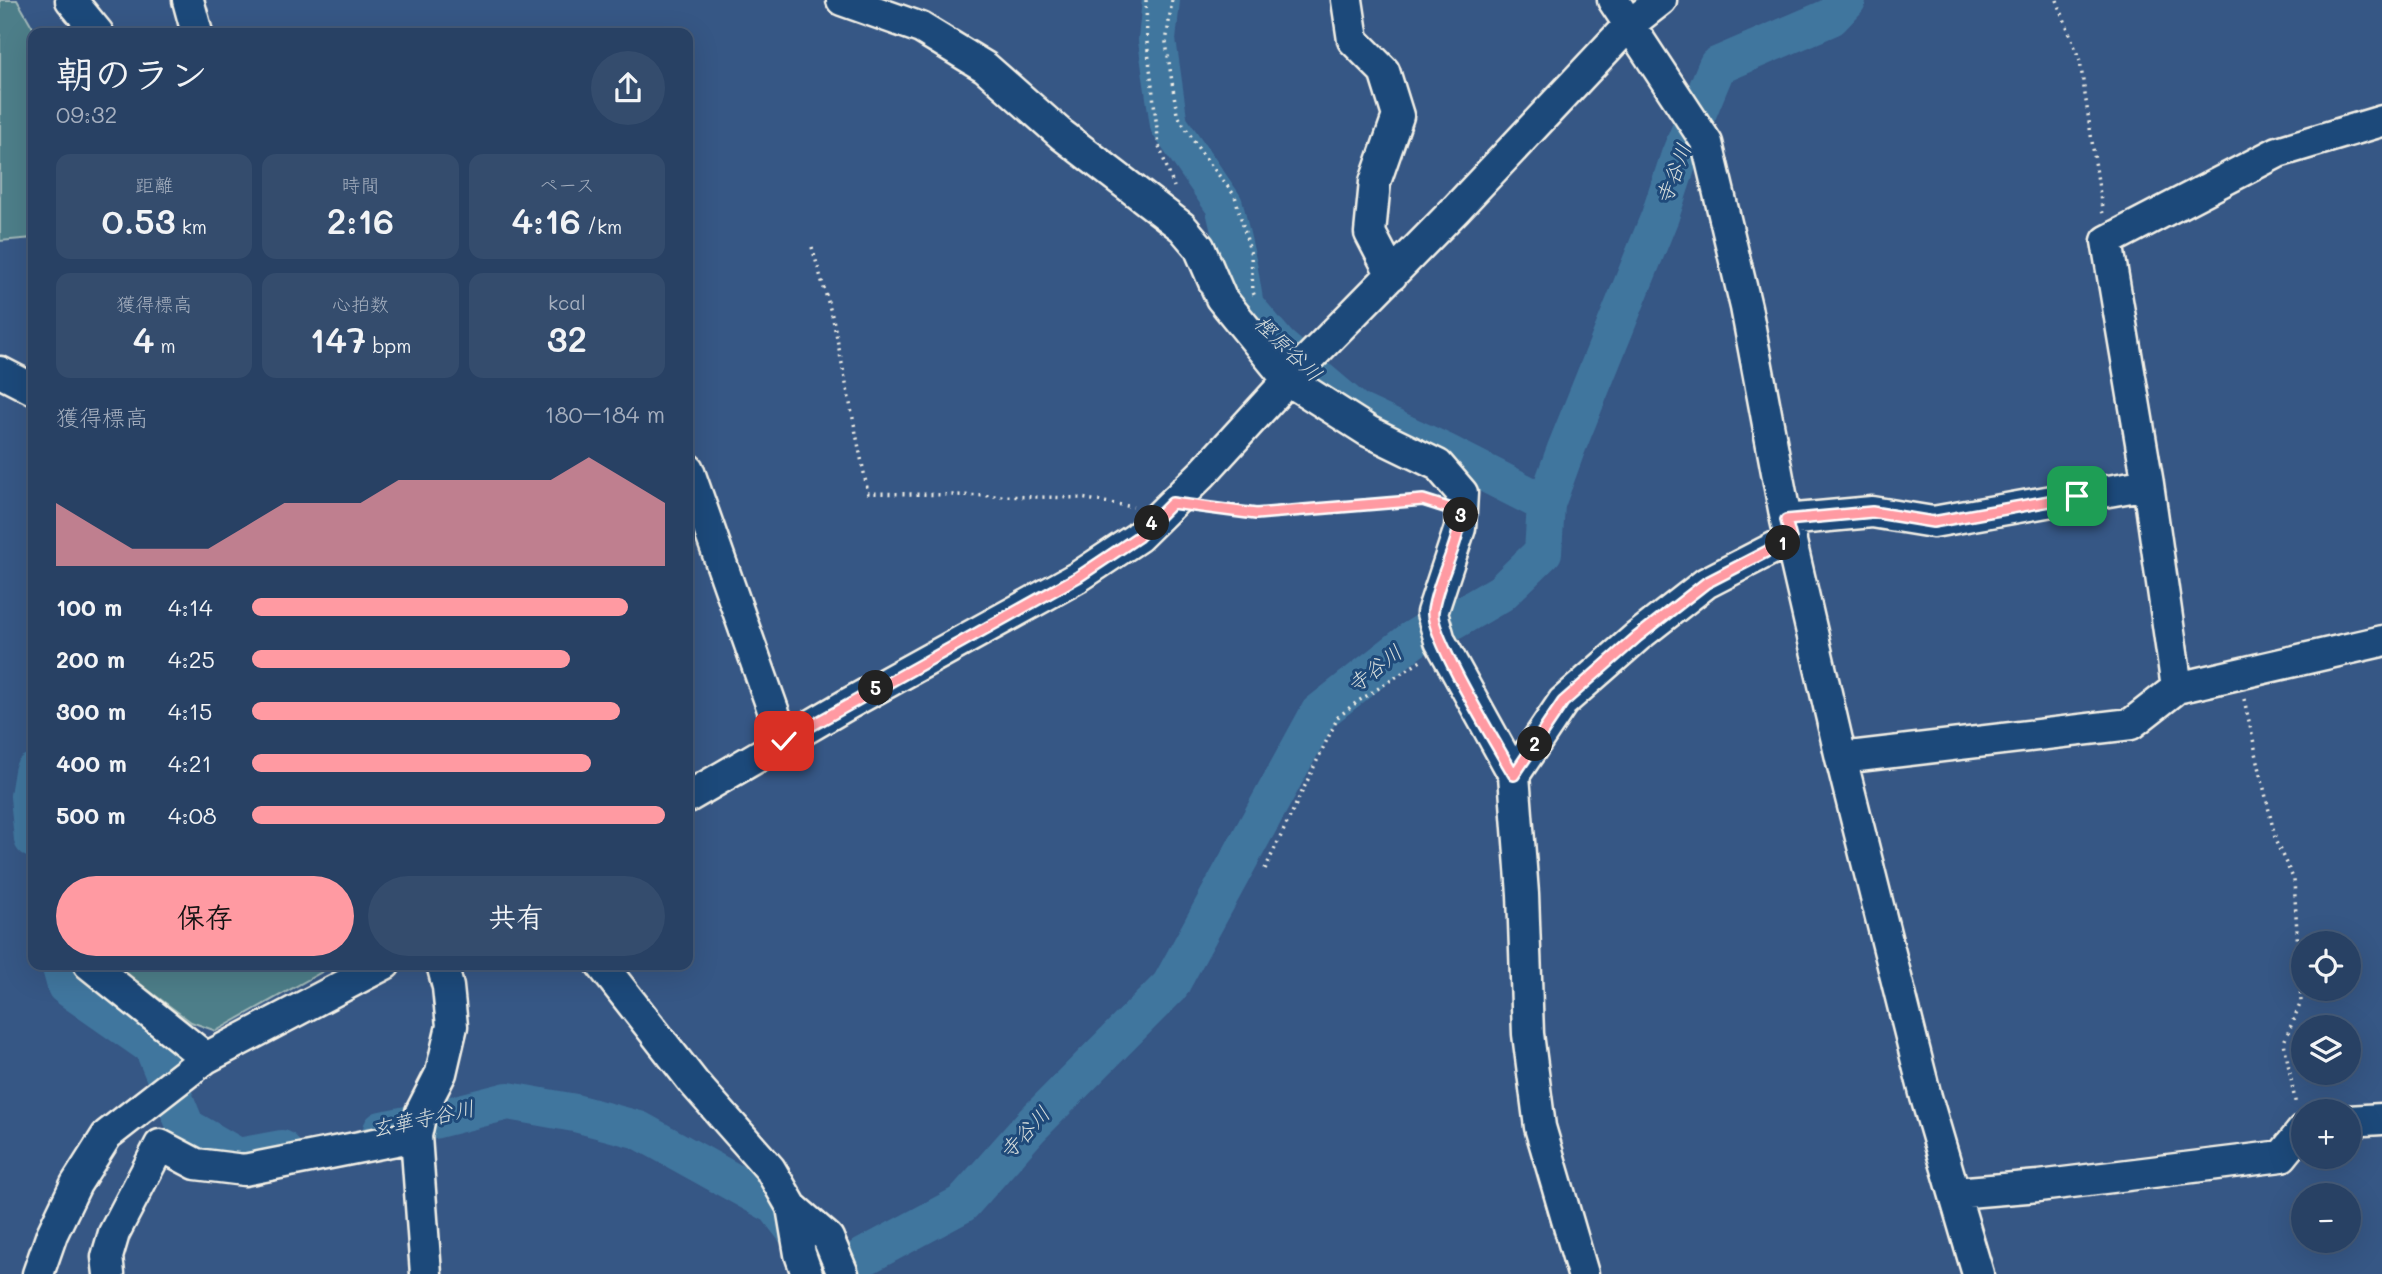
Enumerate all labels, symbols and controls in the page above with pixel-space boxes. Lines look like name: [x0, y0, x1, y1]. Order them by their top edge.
text: 朝のラン: [56, 48, 208, 98]
button: share: [591, 51, 665, 125]
text: 09:32: [56, 99, 117, 129]
water label: 寺谷川: [1649, 139, 1696, 208]
text: 距離: [135, 172, 173, 197]
text: 時間: [341, 172, 380, 197]
text: ペース: [539, 172, 595, 197]
text: 0.53: [101, 197, 176, 243]
text: 2:16: [327, 197, 394, 243]
text: 4:16: [511, 197, 581, 243]
text: km: [176, 214, 207, 239]
text: /km: [581, 214, 622, 239]
text: kcal: [548, 290, 586, 315]
text: 獲得標高: [116, 291, 192, 316]
text: 心拍数: [332, 291, 389, 316]
water label: 樫原谷川: [1249, 309, 1329, 387]
text: 32: [547, 315, 587, 361]
text: 4: [133, 316, 154, 362]
text: 147: [310, 316, 366, 362]
text: m: [154, 333, 176, 358]
text: bpm: [366, 333, 411, 358]
text: 180–184 m: [544, 399, 665, 429]
text: 獲得標高: [56, 402, 148, 432]
pin: [2047, 466, 2107, 526]
icon: arrive: [2058, 477, 2096, 515]
pin: 3: [1444, 498, 1478, 532]
text: 3: [1455, 502, 1466, 527]
pin: 4: [1134, 505, 1170, 540]
text: 4: [1145, 510, 1158, 535]
pin: 1: [1766, 526, 1800, 560]
text: 1: [1778, 530, 1787, 555]
text: 100 m: [56, 592, 122, 622]
text: 4:14: [168, 592, 212, 622]
water label: 寺谷川: [1341, 638, 1407, 698]
text: 200 m: [56, 644, 125, 674]
text: 4:25: [168, 644, 215, 674]
pin: 5: [858, 670, 894, 706]
text: 5: [870, 675, 881, 700]
text: 300 m: [56, 696, 126, 726]
text: 4:15: [168, 696, 212, 726]
pin: [754, 711, 814, 771]
icon: check: [765, 722, 803, 760]
pin: 2: [1518, 726, 1552, 762]
text: 2: [1529, 731, 1540, 756]
text: 400 m: [56, 748, 127, 778]
text: 4:21: [168, 748, 212, 778]
text: 500 m: [56, 800, 126, 830]
text: 4:08: [168, 800, 217, 830]
button: 保存: [56, 876, 354, 956]
button: 共有: [368, 876, 665, 956]
map controls: [2291, 931, 2361, 1253]
button: locate: [2291, 931, 2361, 1001]
button: layers: [2291, 1015, 2361, 1085]
water label: 玄華寺谷川: [369, 1093, 477, 1142]
button: +: [2291, 1099, 2361, 1169]
water label: 寺谷川: [993, 1100, 1055, 1164]
button: −: [2291, 1183, 2361, 1253]

